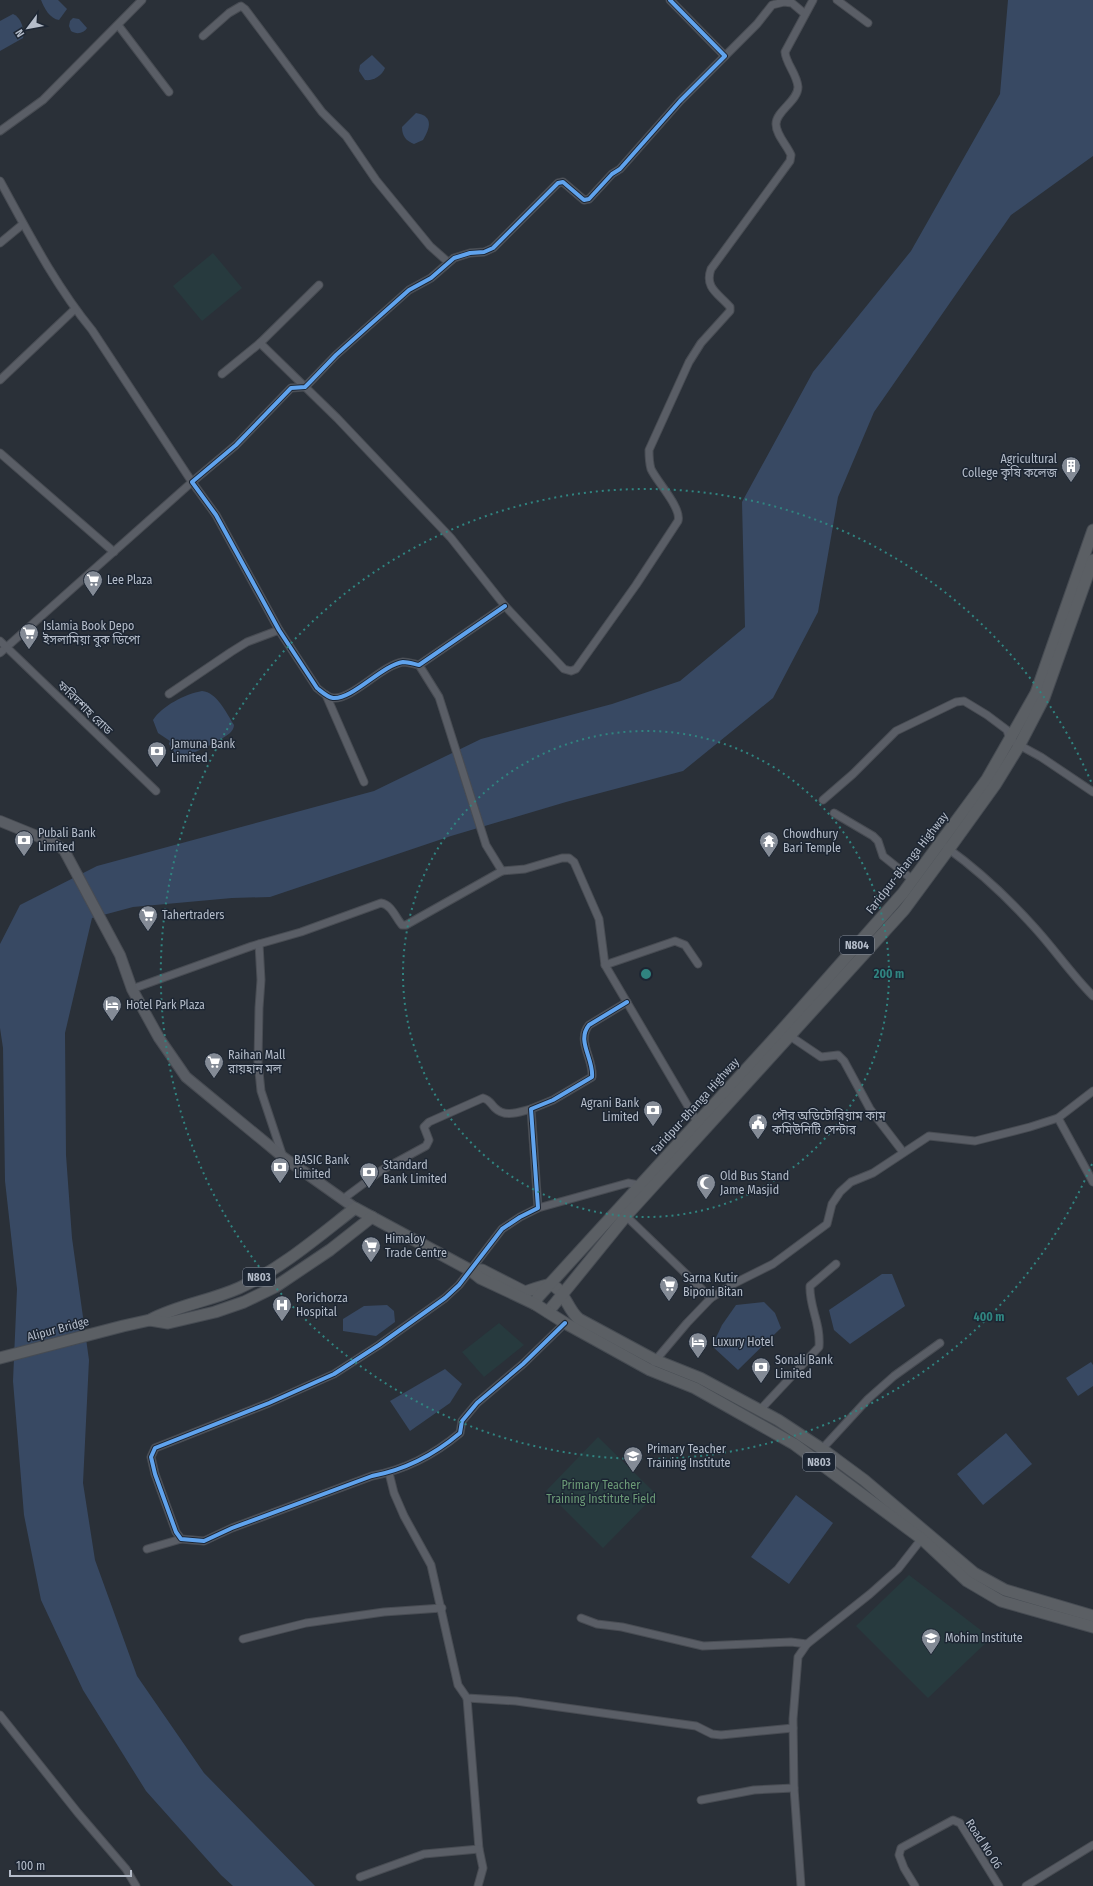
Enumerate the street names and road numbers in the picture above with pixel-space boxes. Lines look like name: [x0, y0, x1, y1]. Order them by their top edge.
street label: ফরিদশাহ রোড: [54, 677, 116, 738]
street label: Faridpur-Bhanga Highway: [863, 809, 951, 917]
road number: N804: [840, 936, 874, 954]
street label: Faridpur-Bhanga Highway: [648, 1054, 743, 1157]
road number: N803: [243, 1268, 275, 1286]
street label: Alipur Bridge: [25, 1314, 91, 1344]
road number: N803: [803, 1453, 835, 1471]
street label: Road No 06: [963, 1817, 1005, 1871]

